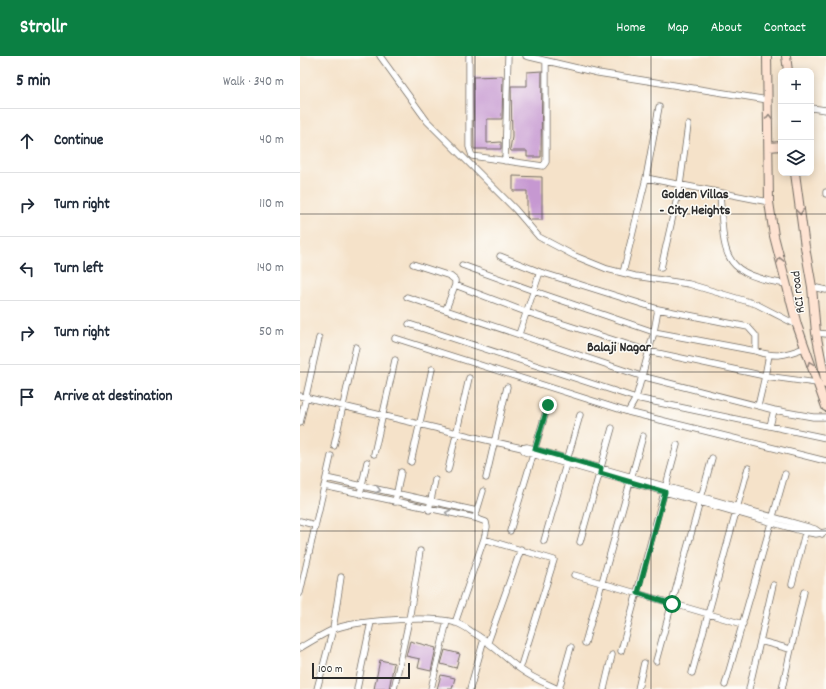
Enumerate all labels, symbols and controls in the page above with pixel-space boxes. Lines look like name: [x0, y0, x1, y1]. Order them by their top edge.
text: Strollr: [20, 15, 67, 42]
text: Home: [616, 18, 645, 38]
text: Map: [667, 18, 689, 38]
text: About: [711, 18, 742, 38]
text: Contact: [764, 18, 806, 38]
map controls: [778, 68, 814, 176]
button: +: [778, 68, 814, 104]
text: 5 min: [16, 70, 50, 94]
text: Walk · 340 m: [223, 73, 284, 92]
button: −: [778, 104, 814, 140]
one-way arrow: [765, 114, 773, 120]
icon: ahead: [16, 130, 38, 152]
text: Continue: [54, 130, 103, 152]
text: 40 m: [260, 131, 284, 150]
button: layers: [778, 140, 814, 176]
district label: Golden Villas - City Heights: [659, 185, 731, 221]
icon: right: [16, 194, 38, 216]
text: Turn right: [54, 194, 110, 216]
text: 110 m: [259, 195, 284, 214]
one-way arrow: [796, 209, 805, 215]
one-way arrow: [776, 257, 784, 263]
icon: left: [16, 258, 38, 280]
text: Turn left: [54, 258, 103, 280]
text: 140 m: [257, 259, 284, 278]
street label: RCI road: [787, 270, 811, 314]
icon: right: [16, 322, 38, 344]
text: Turn right: [54, 322, 110, 344]
text: 50 m: [259, 323, 284, 342]
district label: Balaji Nagar: [587, 338, 652, 358]
one-way arrow: [806, 361, 815, 368]
icon: arrive: [16, 386, 38, 408]
text: Arrive at destination: [54, 386, 172, 408]
route end: [539, 396, 557, 414]
one-way arrow: [374, 485, 381, 493]
one-way arrow: [445, 510, 451, 518]
route start: [663, 595, 681, 613]
scale bar: [312, 661, 410, 680]
text: 100 m: [318, 662, 342, 678]

